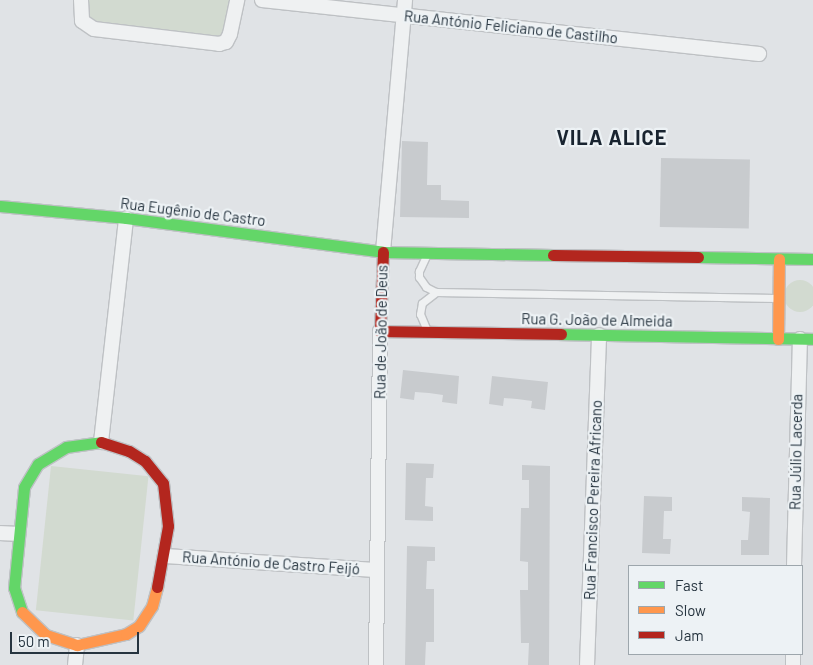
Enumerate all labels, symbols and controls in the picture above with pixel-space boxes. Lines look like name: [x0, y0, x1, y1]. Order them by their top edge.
street label: Rua António Feliciano de Castilho: [403, 7, 619, 47]
district label: VILA ALICE: [555, 125, 669, 149]
street label: Rua Eugênio de Castro: [119, 194, 267, 230]
street label: Rua de João de Deus: [371, 265, 391, 399]
street label: Rua G. João de Almeida: [521, 310, 673, 330]
street label: Rua Júlio Lacerda: [786, 394, 806, 510]
street label: Rua Francisco Pereira Africano: [581, 400, 605, 600]
street label: Rua António de Castro Feijó: [182, 548, 360, 578]
legend: [628, 565, 803, 655]
text: Fast: [675, 576, 703, 594]
text: Slow: [675, 601, 706, 619]
scale bar: [12, 622, 141, 654]
text: Jam: [675, 626, 704, 644]
text: 50 m: [18, 632, 50, 650]

